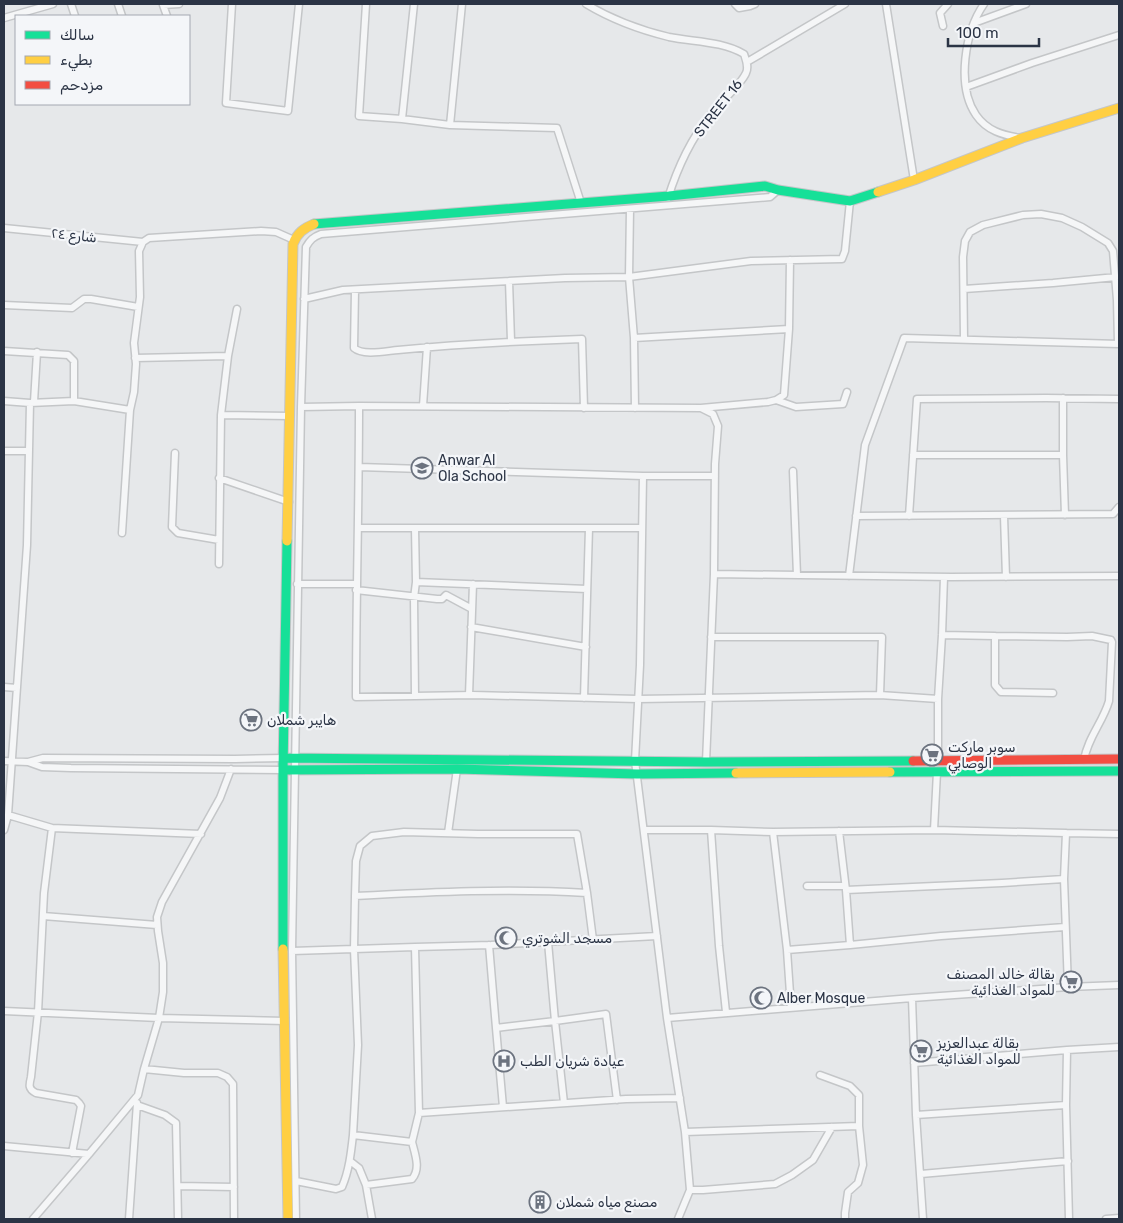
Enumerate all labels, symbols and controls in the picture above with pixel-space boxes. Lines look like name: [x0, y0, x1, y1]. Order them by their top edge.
legend: [15, 15, 190, 105]
scale bar: [948, 15, 1039, 47]
text: 100 m: [956, 24, 998, 42]
text: سالك: [60, 26, 95, 44]
text: بطيء: [60, 51, 93, 72]
text: مزدحم: [60, 76, 103, 95]
street label: STREET 16: [691, 76, 746, 141]
street label: شارع ٢٤: [50, 225, 98, 248]
place label: Anwar Al Ola School: [438, 452, 506, 485]
school or university icon: Anwar Al Ola School: [410, 456, 434, 480]
supermarket icon: هايبر شملان: [239, 708, 263, 732]
place label: هايبر شملان: [267, 712, 336, 729]
place label: سوبر ماركت الوصابي: [948, 739, 1016, 774]
supermarket icon: سوبر ماركت الوصابي: [920, 743, 944, 767]
mosque icon: مسجد الشوتري: [494, 926, 518, 950]
place label: مسجد الشوتري: [522, 930, 612, 948]
place label: بقالة خالد المصنف للمواد الغذائية: [946, 966, 1055, 999]
supermarket icon: بقالة خالد المصنف للمواد الغذائية: [1059, 970, 1083, 994]
mosque icon: Alber Mosque: [749, 986, 773, 1010]
place label: Alber Mosque: [777, 990, 865, 1007]
place label: بقالة عبدالعزيز للمواد الغذائية: [936, 1035, 1021, 1068]
supermarket icon: بقالة عبدالعزيز للمواد الغذائية: [909, 1039, 933, 1063]
hospital icon: عيادة شريان الطب: [492, 1049, 516, 1073]
place label: عيادة شريان الطب: [520, 1053, 625, 1070]
building icon: مصنع مياه شملان: [528, 1190, 552, 1214]
place label: مصنع مياه شملان: [556, 1194, 658, 1213]

